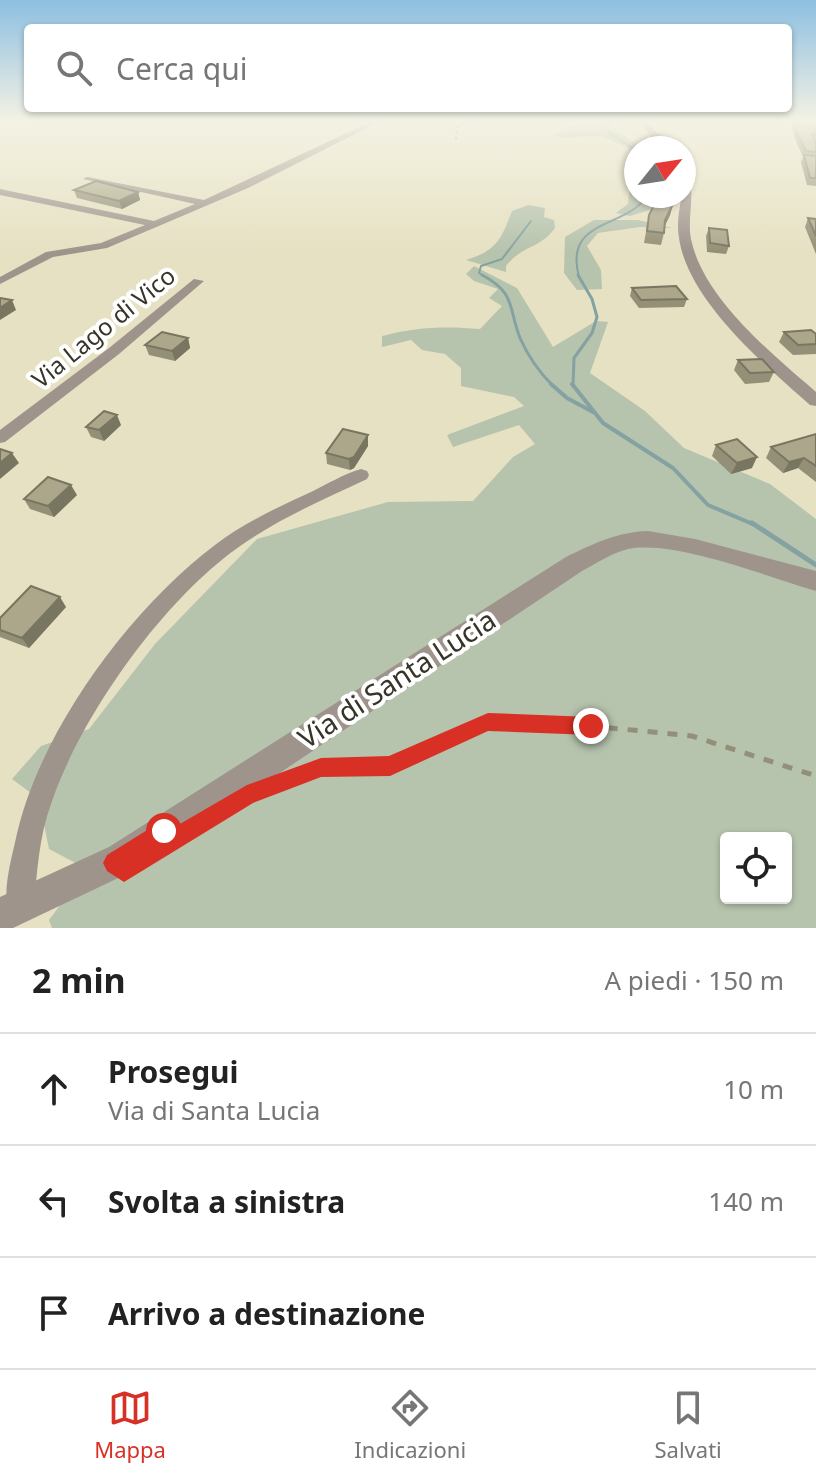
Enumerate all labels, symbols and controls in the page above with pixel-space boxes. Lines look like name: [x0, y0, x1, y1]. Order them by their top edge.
search box: [24, 24, 792, 112]
icon: search: [52, 46, 96, 90]
text: Cerca qui: [116, 48, 247, 89]
north arrow: [624, 136, 696, 208]
street label: Via Lago di Vico: [24, 259, 182, 395]
street label: Via di Santa Lucia: [290, 600, 503, 756]
route end: [573, 708, 609, 744]
route start: [146, 813, 182, 849]
map controls: [720, 832, 792, 904]
button: locate: [720, 832, 792, 904]
text: 2 min: [32, 957, 126, 1003]
text: A piedi · 150 m: [604, 962, 784, 998]
text: Prosegui: [108, 1051, 239, 1092]
icon: ahead: [32, 1067, 76, 1111]
text: 10 m: [723, 1071, 784, 1107]
text: Via di Santa Lucia: [108, 1092, 320, 1128]
icon: left: [32, 1179, 76, 1223]
text: Svolta a sinistra: [108, 1181, 345, 1222]
text: 140 m: [708, 1183, 784, 1219]
icon: arrive: [32, 1291, 76, 1335]
text: Arrivo a destinazione: [108, 1293, 425, 1334]
tab: Mappa: [94, 1386, 166, 1464]
tab: Indicazioni: [354, 1386, 466, 1464]
tab: Salvati: [655, 1386, 722, 1464]

